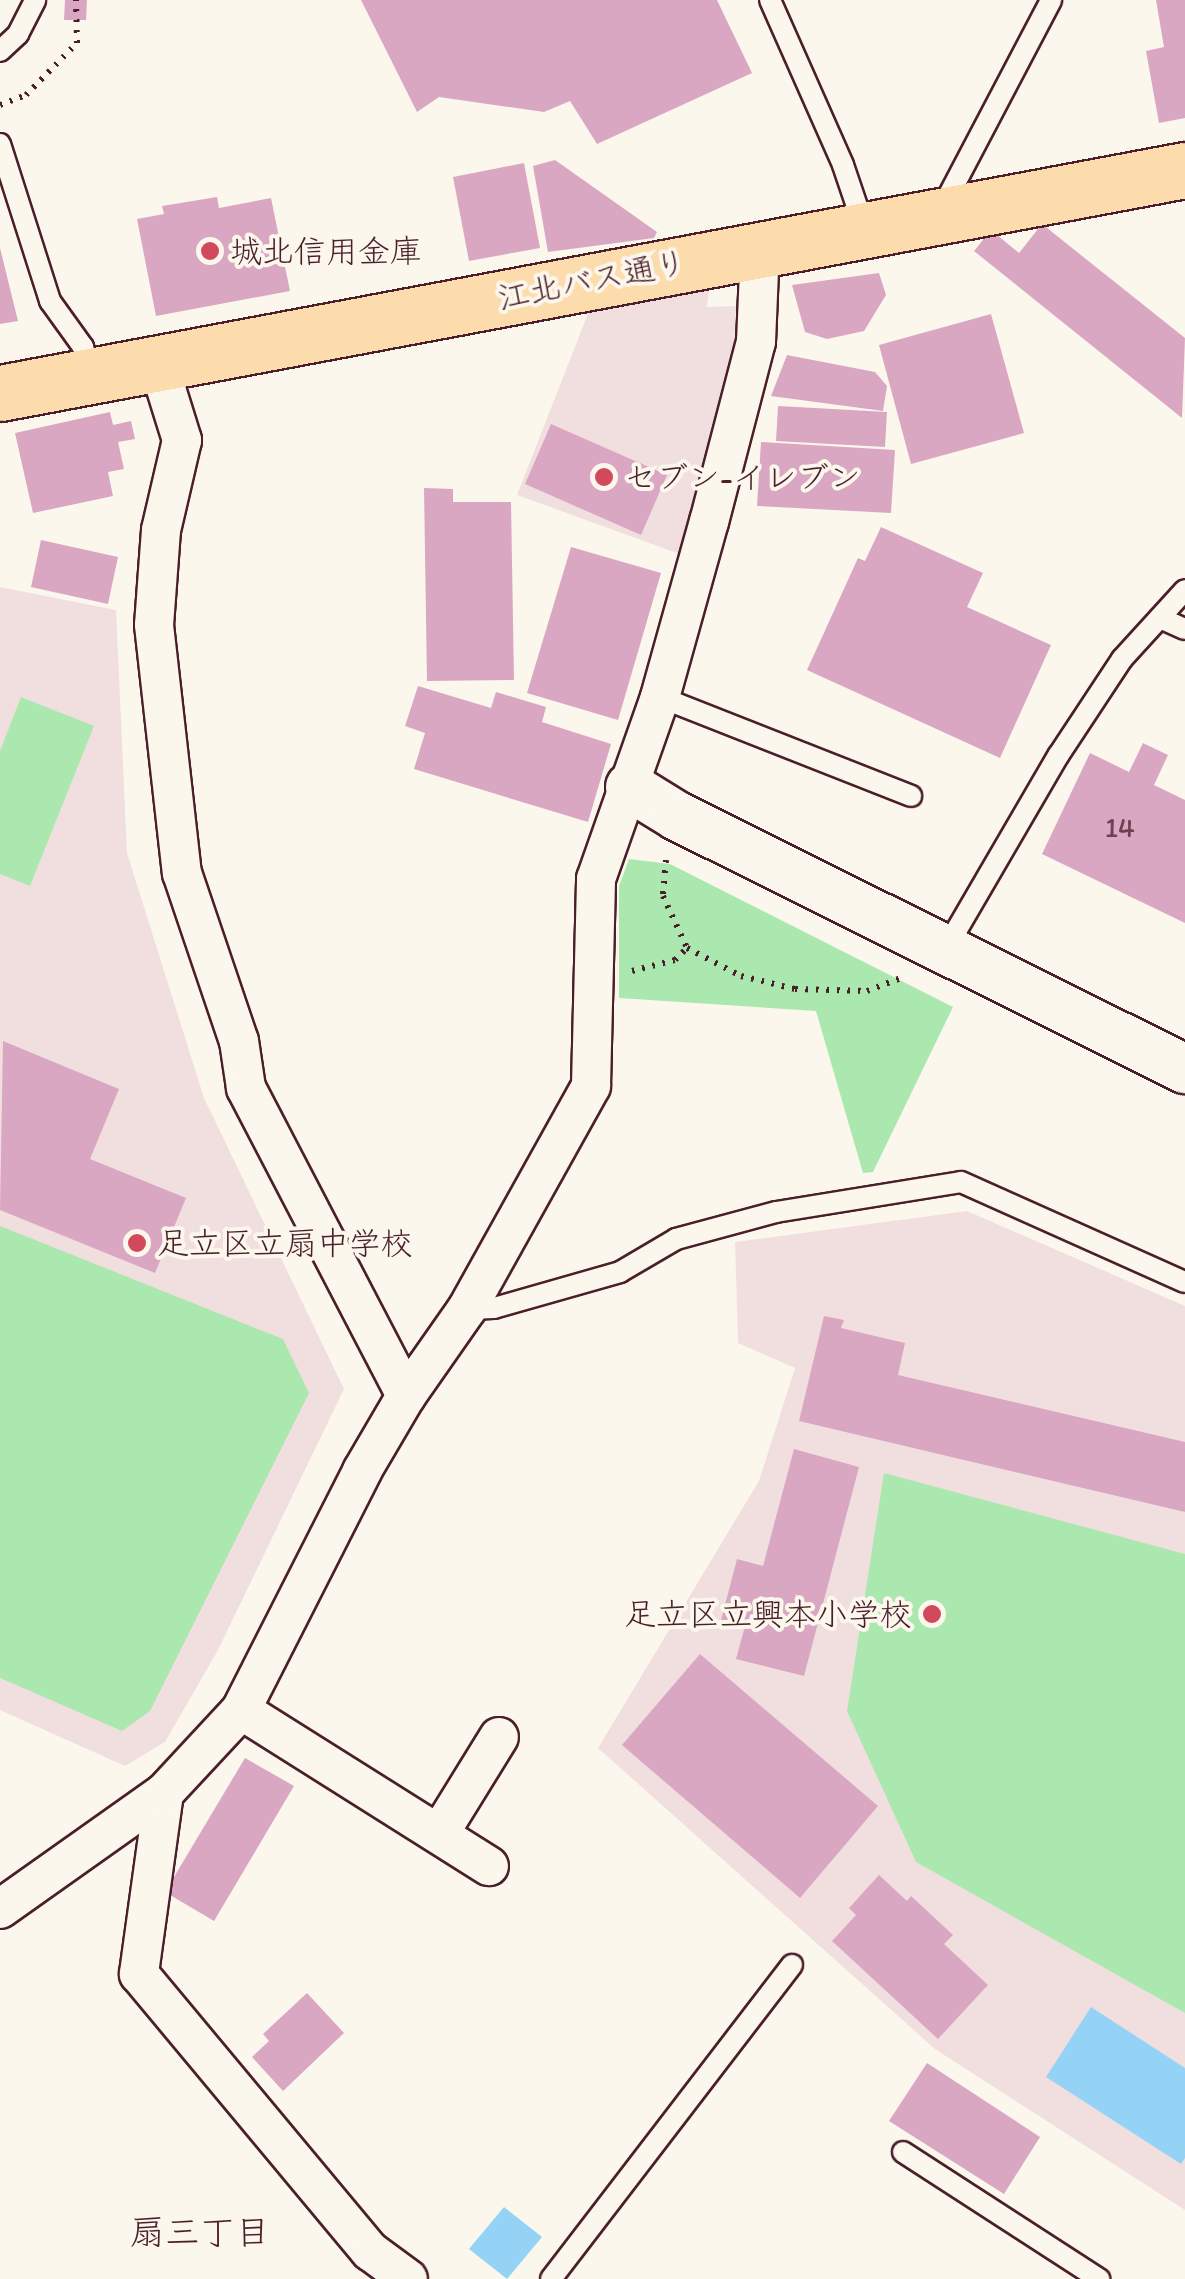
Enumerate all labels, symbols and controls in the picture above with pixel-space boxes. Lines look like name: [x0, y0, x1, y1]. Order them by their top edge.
place label: 城北信用金庫: [230, 232, 422, 270]
marker: 城北信用金庫: [199, 240, 221, 262]
street label: 江北バス通り: [494, 243, 690, 317]
place label: セブン-イレブン: [624, 458, 861, 496]
marker: セブン-イレブン: [593, 466, 615, 488]
house number: 14: [1105, 810, 1135, 844]
place label: 足立区立扇中学校: [157, 1224, 413, 1262]
marker: 足立区立扇中学校: [126, 1232, 148, 1254]
place label: 足立区立興本小学校: [624, 1595, 912, 1633]
marker: 足立区立興本小学校: [921, 1603, 943, 1625]
district label: 扇三丁目: [130, 2211, 270, 2253]

